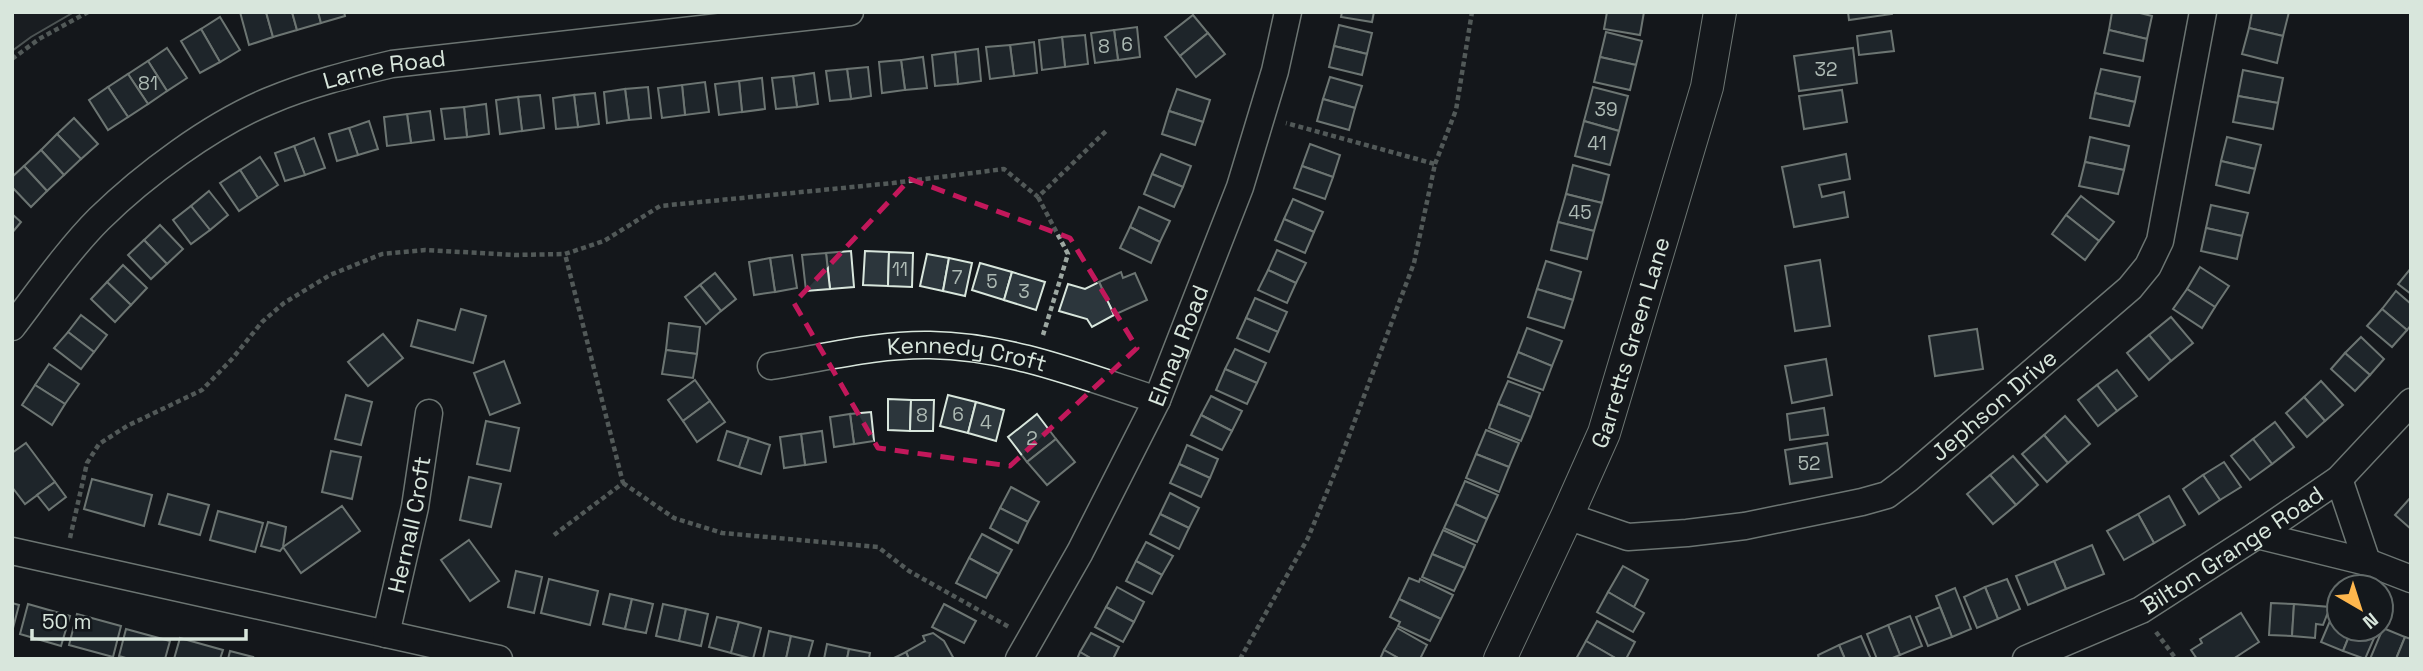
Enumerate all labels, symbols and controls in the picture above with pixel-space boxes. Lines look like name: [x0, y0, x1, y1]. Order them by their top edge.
house number: 6: [1121, 32, 1133, 57]
house number: 8: [1098, 34, 1110, 59]
street label: Larne Road: [319, 43, 447, 96]
house number: 32: [1815, 57, 1837, 82]
house number: 81: [138, 71, 158, 96]
house number: 39: [1594, 97, 1618, 122]
house number: 41: [1587, 131, 1607, 156]
house number: 45: [1568, 200, 1592, 225]
street label: Garretts Green Lane: [1584, 233, 1677, 453]
house number: 11: [892, 257, 908, 282]
house number: 7: [952, 265, 963, 290]
house number: 5: [986, 269, 998, 294]
house number: 3: [1018, 279, 1030, 304]
street label: Elmay Road: [1141, 281, 1215, 411]
street label: Kennedy Croft: [886, 330, 1050, 378]
street label: Jephson Drive: [1924, 343, 2063, 468]
house number: 6: [952, 402, 964, 427]
house number: 8: [916, 403, 928, 428]
house number: 4: [980, 410, 992, 435]
house number: 2: [1026, 426, 1038, 451]
house number: 52: [1798, 451, 1820, 476]
street label: Hernall Croft: [381, 454, 437, 596]
street label: Bilton Grange Road: [2135, 479, 2329, 621]
north arrow: [2325, 573, 2395, 643]
scale bar: [32, 598, 245, 642]
text: N: [2358, 607, 2383, 635]
text: 50 m: [42, 608, 92, 635]

